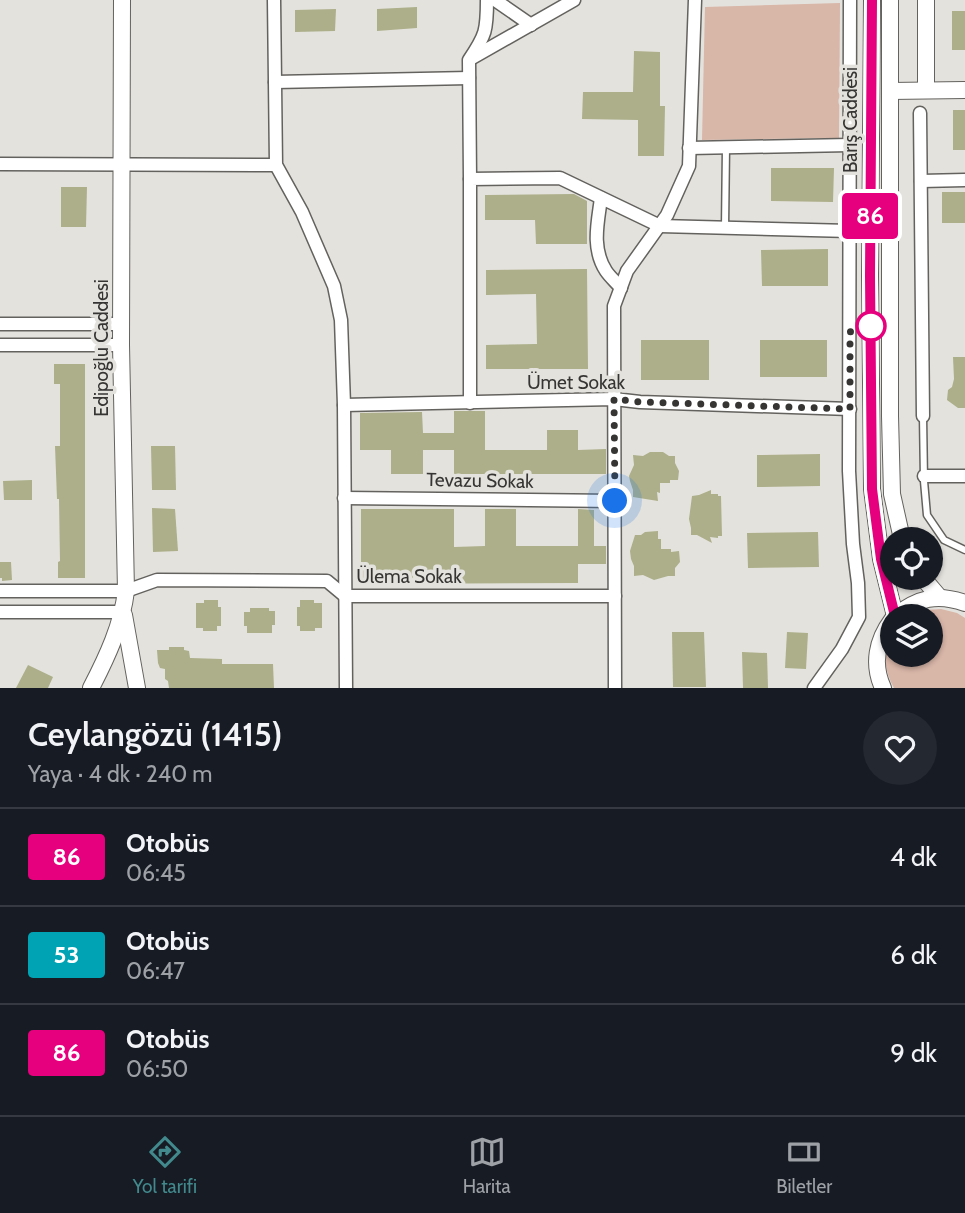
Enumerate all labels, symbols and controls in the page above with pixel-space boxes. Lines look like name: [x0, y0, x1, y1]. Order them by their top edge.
street label: Barış Caddesi: [839, 67, 862, 173]
line badge: 86: [838, 193, 902, 239]
text: 86: [856, 201, 884, 230]
street label: Edipoğlu Caddesi: [90, 279, 113, 417]
unlabelled marker: [856, 311, 886, 341]
street label: Ümet Sokak: [527, 371, 626, 394]
street label: Tevazu Sokak: [426, 468, 534, 493]
your location: [597, 483, 632, 518]
map controls: [880, 527, 943, 667]
button: locate: [880, 527, 943, 590]
street label: Ülema Sokak: [356, 565, 462, 588]
button: layers: [880, 604, 943, 667]
button: heart: [863, 711, 937, 785]
text: Ceylangözü (1415): [28, 714, 282, 754]
text: Yaya · 4 dk · 240 m: [28, 760, 213, 788]
text: Otobüs: [126, 827, 210, 859]
text: 4 dk: [890, 841, 937, 873]
text: 86: [53, 842, 80, 871]
text: 06:45: [126, 859, 186, 887]
text: Otobüs: [126, 925, 210, 957]
text: 6 dk: [890, 939, 937, 971]
text: 53: [54, 940, 79, 969]
text: 06:47: [126, 957, 185, 985]
text: Otobüs: [126, 1023, 210, 1055]
text: 9 dk: [890, 1037, 937, 1069]
text: 86: [53, 1038, 80, 1067]
text: 06:50: [126, 1055, 188, 1083]
tab: Yol tarifi: [133, 1133, 197, 1198]
tab: Harita: [463, 1133, 511, 1198]
tab: Biletler: [776, 1133, 832, 1198]

